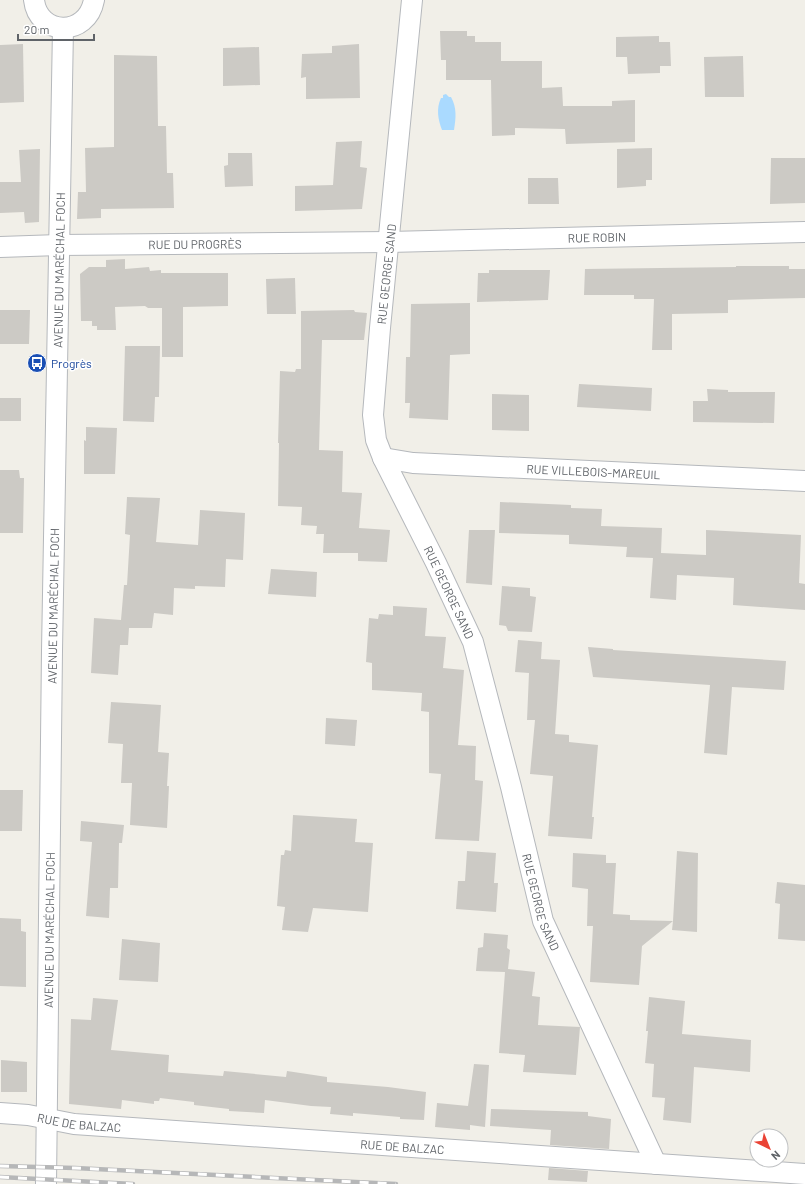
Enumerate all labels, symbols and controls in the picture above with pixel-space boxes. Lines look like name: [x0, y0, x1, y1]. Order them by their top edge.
scale bar: [18, 16, 94, 42]
text: 20 m: [24, 22, 50, 36]
street label: AVENUE DU MARÉCHAL FOCH: [50, 192, 67, 348]
street label: RUE GEORGE SAND: [374, 223, 398, 325]
street label: RUE ROBIN: [568, 229, 626, 245]
street label: RUE DU PROGRÈS: [148, 236, 242, 251]
bus stop icon: Progrès: [26, 352, 48, 374]
place label: Progrès: [51, 356, 92, 370]
street label: RUE VILLEBOIS-MAREUIL: [526, 461, 661, 481]
street label: AVENUE DU MARÉCHAL FOCH: [45, 528, 61, 684]
street label: RUE GEORGE SAND: [421, 543, 477, 641]
street label: AVENUE DU MARÉCHAL FOCH: [41, 852, 57, 1008]
street label: RUE GEORGE SAND: [520, 852, 563, 953]
street label: RUE DE BALZAC: [36, 1110, 122, 1134]
north arrow: [749, 1128, 789, 1168]
street label: RUE DE BALZAC: [360, 1137, 445, 1156]
text: N: [769, 1148, 783, 1163]

